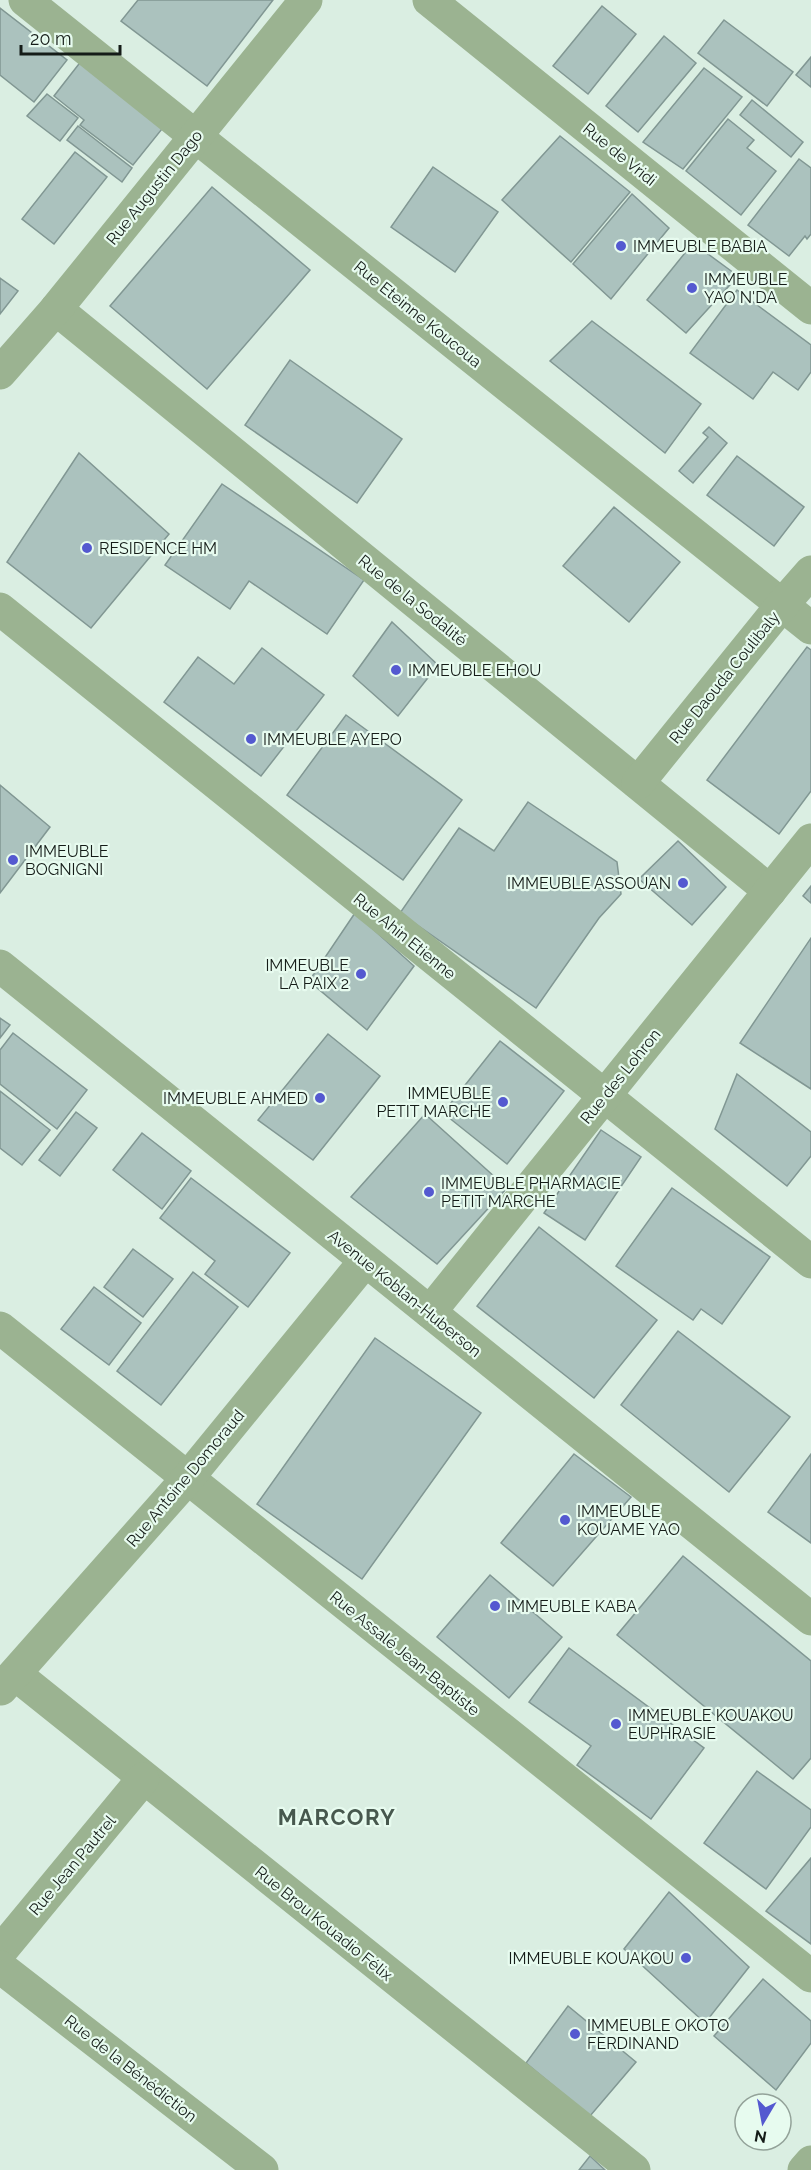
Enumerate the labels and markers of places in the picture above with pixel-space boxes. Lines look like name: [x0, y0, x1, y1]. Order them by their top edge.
place label: IMMEUBLE BABIA: [633, 237, 768, 256]
marker: IMMEUBLE BABIA: [614, 239, 628, 253]
place label: IMMEUBLE YAO N'DA: [704, 270, 788, 307]
marker: IMMEUBLE YAO N'DA: [685, 281, 699, 295]
place label: RESIDENCE HM: [99, 539, 217, 558]
marker: RESIDENCE HM: [80, 541, 94, 555]
place label: IMMEUBLE EHOU: [408, 661, 541, 680]
marker: IMMEUBLE EHOU: [389, 663, 403, 677]
place label: IMMEUBLE AYEPO: [263, 730, 402, 749]
marker: IMMEUBLE AYEPO: [244, 732, 258, 746]
place label: IMMEUBLE BOGNIGNI: [25, 842, 109, 879]
marker: IMMEUBLE BOGNIGNI: [6, 853, 20, 867]
place label: IMMEUBLE ASSOUAN: [507, 874, 671, 893]
marker: IMMEUBLE ASSOUAN: [676, 876, 690, 890]
place label: IMMEUBLE LA PAIX 2: [265, 956, 349, 993]
marker: IMMEUBLE LA PAIX 2: [354, 967, 368, 981]
place label: IMMEUBLE PETIT MARCHE: [376, 1084, 491, 1121]
place label: IMMEUBLE AHMED: [163, 1089, 308, 1108]
marker: IMMEUBLE AHMED: [313, 1091, 327, 1105]
marker: IMMEUBLE PETIT MARCHE: [496, 1095, 510, 1109]
place label: IMMEUBLE PHARMACIE PETIT MARCHE: [441, 1174, 621, 1211]
marker: IMMEUBLE PHARMACIE PETIT MARCHE: [422, 1185, 436, 1199]
place label: IMMEUBLE KOUAME YAO: [577, 1502, 680, 1539]
marker: IMMEUBLE KOUAME YAO: [558, 1513, 572, 1527]
place label: IMMEUBLE KABA: [507, 1597, 637, 1616]
marker: IMMEUBLE KABA: [488, 1599, 502, 1613]
place label: IMMEUBLE KOUAKOU EUPHRASIE: [628, 1706, 794, 1743]
marker: IMMEUBLE KOUAKOU EUPHRASIE: [609, 1717, 623, 1731]
place label: IMMEUBLE KOUAKOU: [508, 1949, 674, 1968]
marker: IMMEUBLE KOUAKOU: [679, 1951, 693, 1965]
place label: IMMEUBLE OKOTO FERDINAND: [587, 2016, 729, 2053]
marker: IMMEUBLE OKOTO FERDINAND: [568, 2027, 582, 2041]

